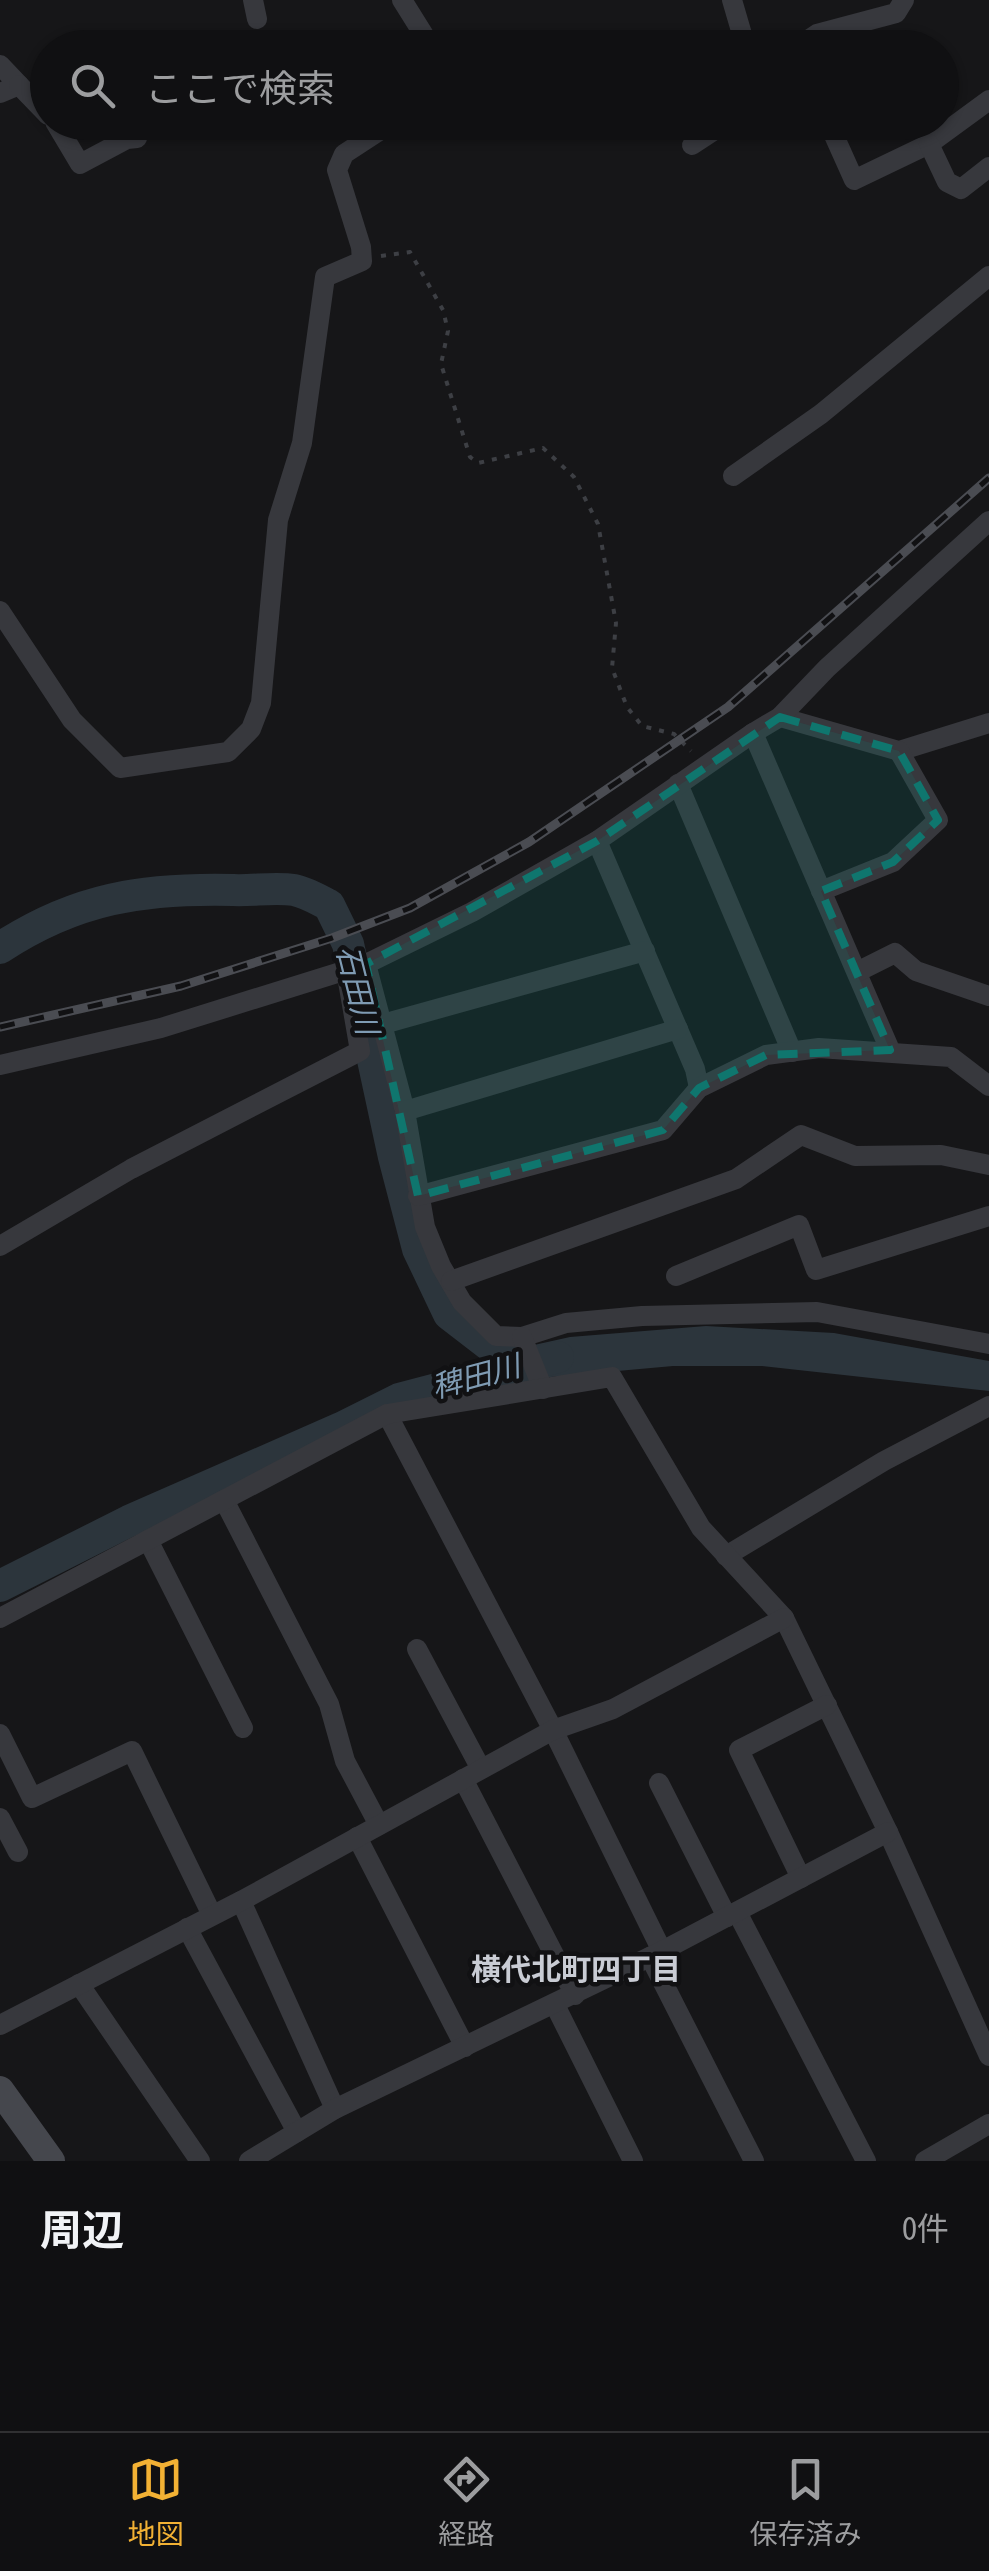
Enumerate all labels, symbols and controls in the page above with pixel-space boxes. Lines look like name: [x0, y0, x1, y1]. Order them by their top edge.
search box: [30, 30, 959, 140]
icon: search: [65, 58, 120, 113]
text: ここで検索: [145, 67, 335, 110]
water label: 石田川: [331, 942, 386, 1040]
water label: 稗田川: [428, 1347, 527, 1404]
district label: 横代北町四丁目: [471, 1952, 681, 1986]
text: 周辺: [40, 2206, 124, 2254]
text: 0件: [902, 2210, 949, 2247]
tab: 地図: [127, 2452, 184, 2552]
tab: 経路: [438, 2452, 495, 2552]
tab: 保存済み: [749, 2452, 862, 2552]

